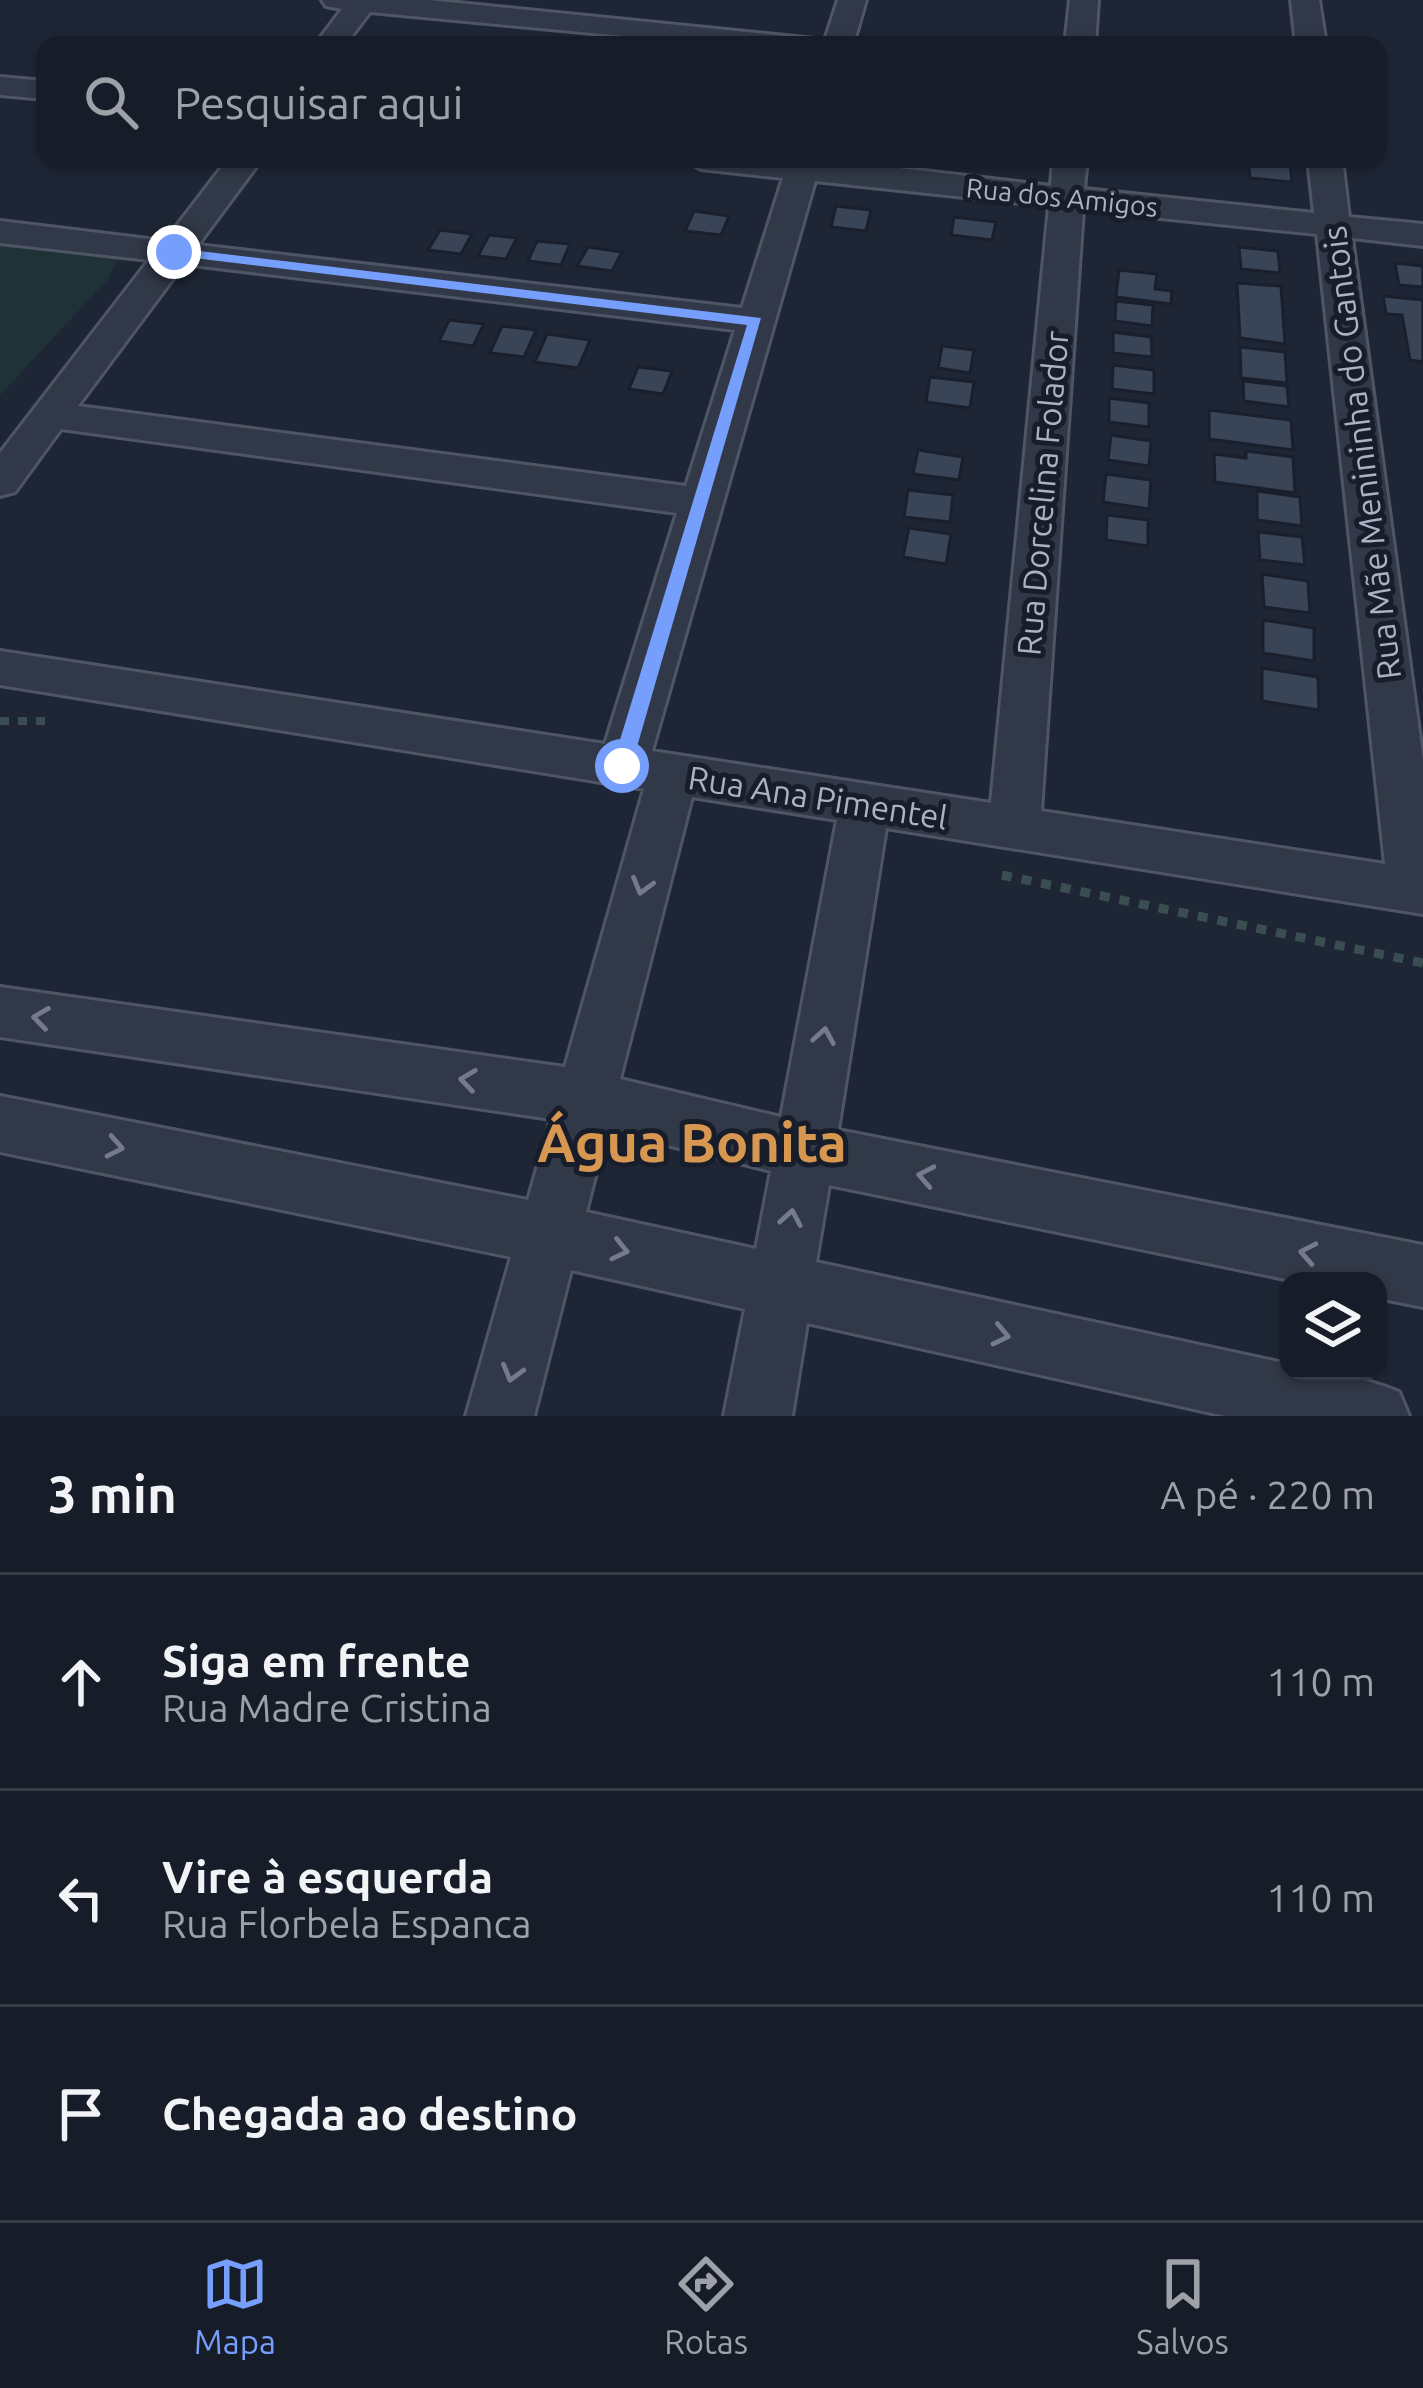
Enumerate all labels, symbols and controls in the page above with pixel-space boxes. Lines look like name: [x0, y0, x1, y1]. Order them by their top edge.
search box: [36, 36, 1387, 168]
icon: search: [78, 69, 144, 135]
text: Pesquisar aqui: [174, 77, 463, 128]
street label: Rua dos Amigos: [965, 172, 1159, 222]
street label: Rua Mãe Menininha do Gantois: [1315, 224, 1407, 682]
route end: [147, 225, 201, 279]
street label: Rua Dorcelina Folador: [1009, 329, 1075, 657]
route start: [595, 739, 649, 793]
street label: Rua Ana Pimentel: [686, 758, 950, 836]
one-way arrow: [632, 876, 657, 896]
one-way arrow: [31, 1006, 50, 1032]
one-way arrow: [810, 1026, 835, 1046]
one-way arrow: [458, 1068, 478, 1094]
district label: Água Bonita: [537, 1110, 847, 1172]
one-way arrow: [104, 1133, 124, 1159]
one-way arrow: [916, 1164, 936, 1190]
one-way arrow: [777, 1208, 803, 1228]
one-way arrow: [610, 1237, 630, 1262]
one-way arrow: [1299, 1241, 1319, 1266]
map controls: [1279, 1272, 1387, 1380]
button: layers: [1279, 1272, 1387, 1380]
one-way arrow: [990, 1321, 1010, 1346]
one-way arrow: [502, 1362, 527, 1382]
text: 3 min: [48, 1465, 177, 1523]
text: A pé · 220 m: [1160, 1473, 1375, 1516]
text: Siga em frente: [162, 1635, 471, 1686]
icon: ahead: [48, 1649, 114, 1715]
text: 110 m: [1266, 1660, 1375, 1703]
text: Rua Madre Cristina: [162, 1686, 492, 1729]
text: Vire à esquerda: [162, 1851, 493, 1902]
icon: left: [48, 1865, 114, 1931]
text: 110 m: [1266, 1876, 1375, 1919]
text: Rua Florbela Espanca: [162, 1902, 532, 1945]
icon: arrive: [48, 2081, 114, 2147]
text: Chegada ao destino: [162, 2088, 578, 2139]
tab: Mapa: [194, 2251, 276, 2360]
tab: Rotas: [664, 2251, 748, 2360]
tab: Salvos: [1136, 2251, 1229, 2360]

